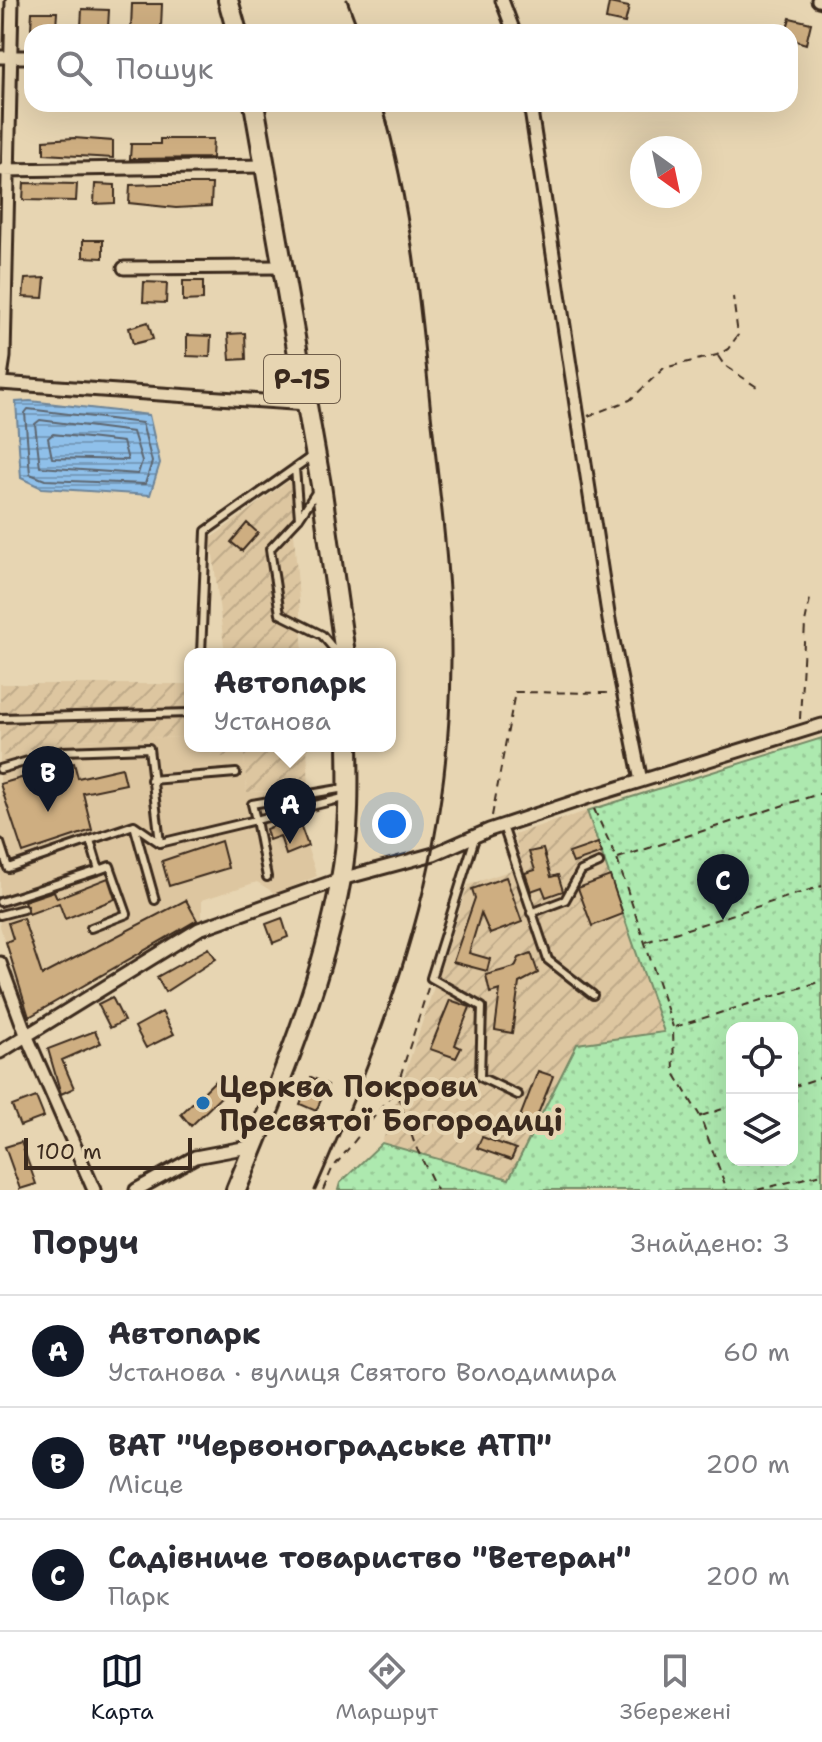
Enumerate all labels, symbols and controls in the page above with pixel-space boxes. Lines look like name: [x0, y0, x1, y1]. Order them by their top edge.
search box: [24, 24, 798, 112]
icon: search: [52, 46, 96, 90]
text: Пошук: [116, 48, 213, 89]
north arrow: [630, 136, 702, 208]
road number: Р-15: [264, 355, 340, 403]
popup: [184, 648, 396, 752]
text: Автопарк: [214, 662, 366, 703]
text: Установа: [214, 703, 331, 738]
pin: B: [22, 746, 74, 812]
pin: A: [264, 778, 316, 844]
your location: [372, 804, 412, 844]
pin: C: [697, 854, 749, 920]
map controls: [726, 1022, 798, 1166]
button: locate: [726, 1022, 798, 1094]
place label: Церква Покрови Пресвятої Богородиці: [219, 1066, 563, 1141]
marker: Церква Покрови Пресвятої Богородиці: [194, 1094, 212, 1112]
button: layers: [726, 1094, 798, 1166]
scale bar: [24, 1134, 192, 1170]
text: 100 m: [36, 1137, 102, 1166]
text: Поруч: [32, 1219, 139, 1265]
text: Знайдено: 3: [631, 1225, 790, 1260]
text: Автопарк: [108, 1313, 261, 1354]
text: A: [48, 1334, 68, 1369]
text: 60 m: [723, 1334, 790, 1369]
text: Установа · вулиця Святого Володимира: [108, 1354, 617, 1389]
text: ВАТ "Червоноградське АТП": [108, 1425, 552, 1466]
text: B: [50, 1446, 66, 1481]
text: 200 m: [705, 1446, 790, 1481]
text: Місце: [108, 1466, 184, 1501]
text: Садівниче товариство "Ветеран": [108, 1537, 631, 1578]
text: C: [50, 1558, 66, 1593]
text: 200 m: [705, 1558, 790, 1593]
text: Парк: [108, 1578, 170, 1613]
tab: Карта: [91, 1649, 154, 1726]
tab: Маршрут: [335, 1649, 438, 1726]
tab: Збережені: [620, 1649, 731, 1726]

